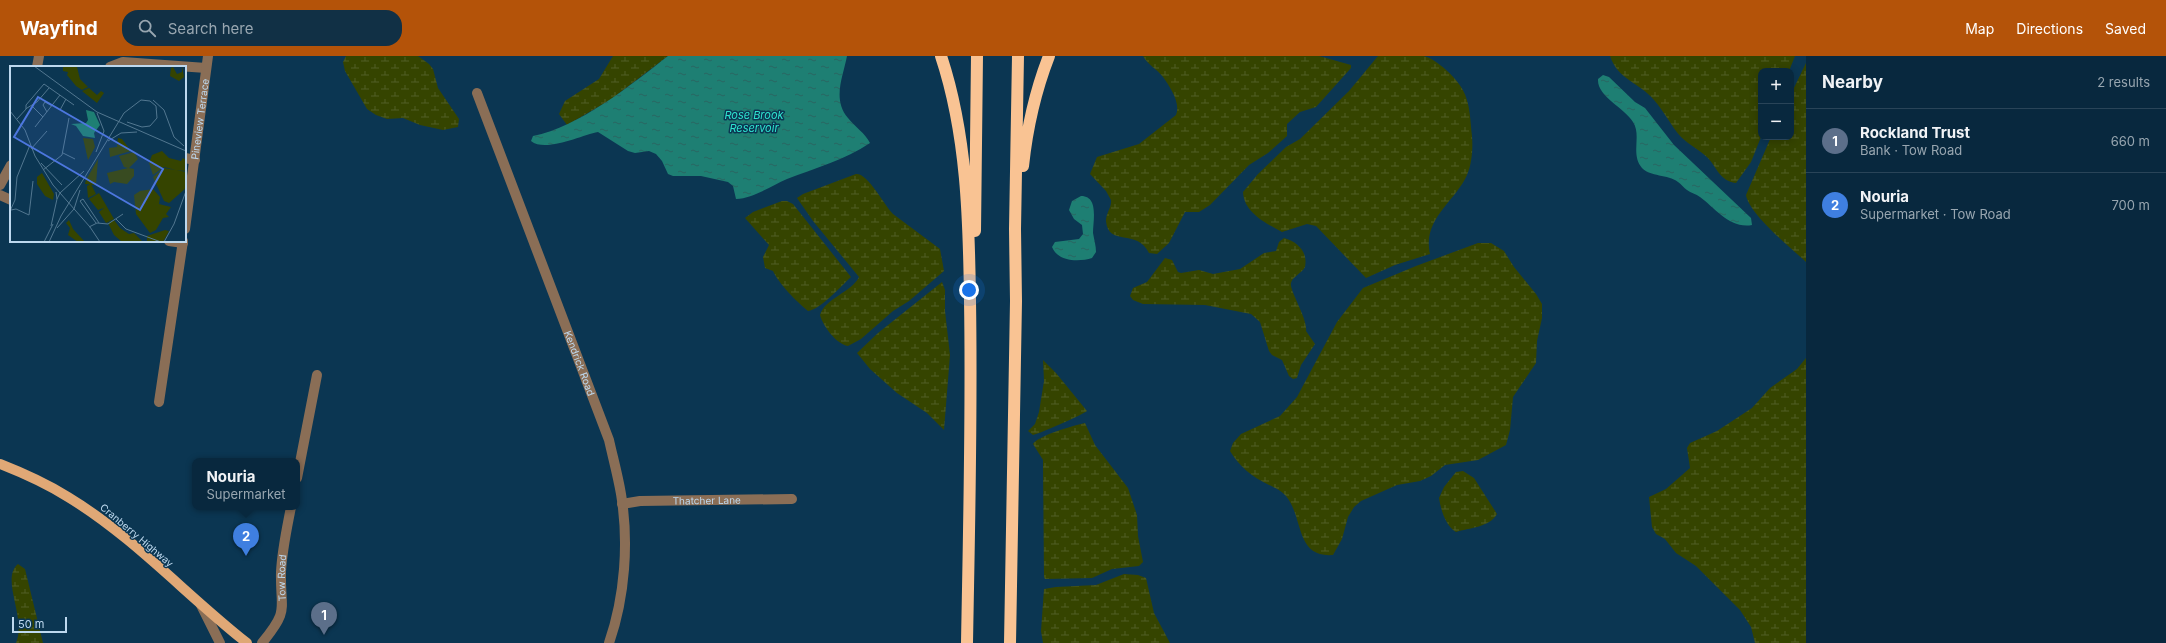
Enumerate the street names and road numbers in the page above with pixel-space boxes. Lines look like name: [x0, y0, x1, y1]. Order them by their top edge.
street label: Pineview Terrace: [188, 78, 211, 160]
street label: Kendrick Road: [562, 329, 598, 397]
street label: Thatcher Lane: [673, 494, 741, 507]
street label: Cranberry Highway: [98, 501, 176, 569]
street label: Tow Road: [275, 554, 288, 602]

